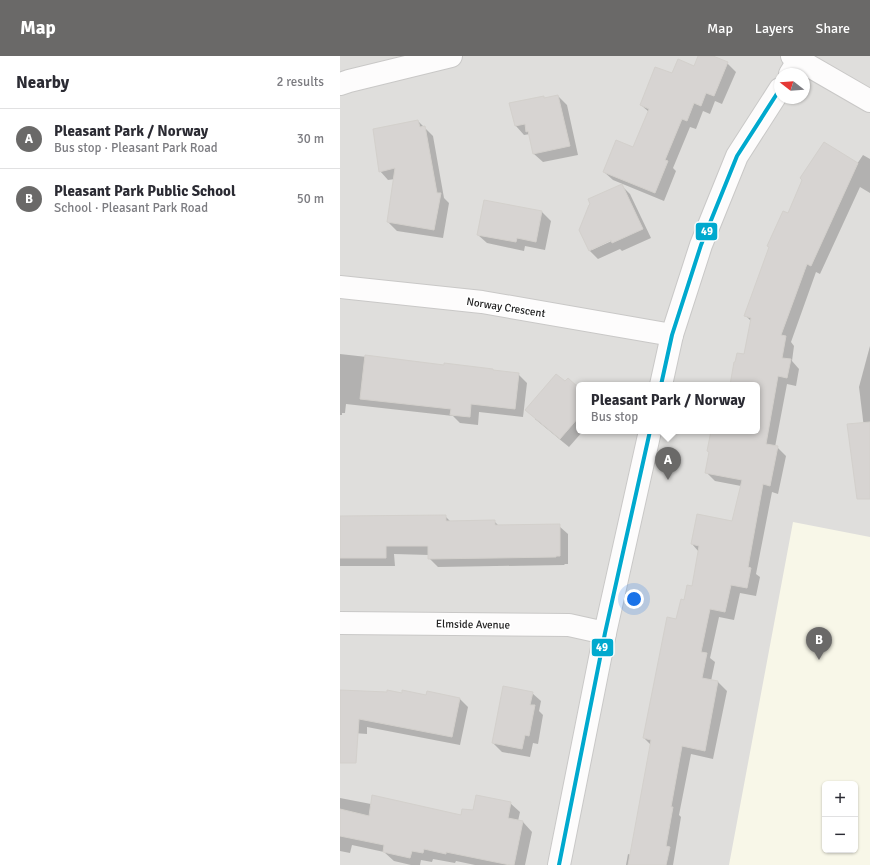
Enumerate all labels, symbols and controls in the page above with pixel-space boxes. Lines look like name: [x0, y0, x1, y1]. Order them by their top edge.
text: Map: [20, 16, 56, 40]
text: Map: [707, 20, 733, 37]
text: Layers: [755, 20, 794, 37]
text: Share: [816, 20, 850, 37]
north arrow: [774, 68, 810, 104]
text: Nearby: [16, 72, 69, 93]
text: 2 results: [276, 74, 324, 90]
text: Pleasant Park / Norway: [54, 122, 208, 140]
text: A: [25, 131, 33, 147]
text: 30 m: [297, 131, 324, 147]
text: Bus stop · Pleasant Park Road: [54, 140, 218, 156]
text: Pleasant Park Public School: [54, 182, 236, 200]
text: B: [25, 191, 33, 207]
text: 50 m: [297, 191, 324, 207]
text: School · Pleasant Park Road: [54, 200, 208, 216]
line badge: 49: [695, 222, 718, 241]
text: 49: [701, 225, 713, 238]
street label: Norway Crescent: [466, 295, 546, 320]
popup: [576, 382, 760, 434]
text: Pleasant Park / Norway: [591, 391, 745, 409]
text: Bus stop: [591, 409, 638, 425]
pin: A: [655, 447, 681, 480]
your location: [624, 589, 644, 609]
street label: Elmside Avenue: [436, 617, 510, 632]
pin: B: [806, 627, 832, 660]
line badge: 49: [591, 638, 614, 657]
text: 49: [596, 641, 608, 654]
map controls: [822, 781, 858, 853]
button: +: [822, 781, 858, 817]
button: −: [822, 817, 858, 853]

